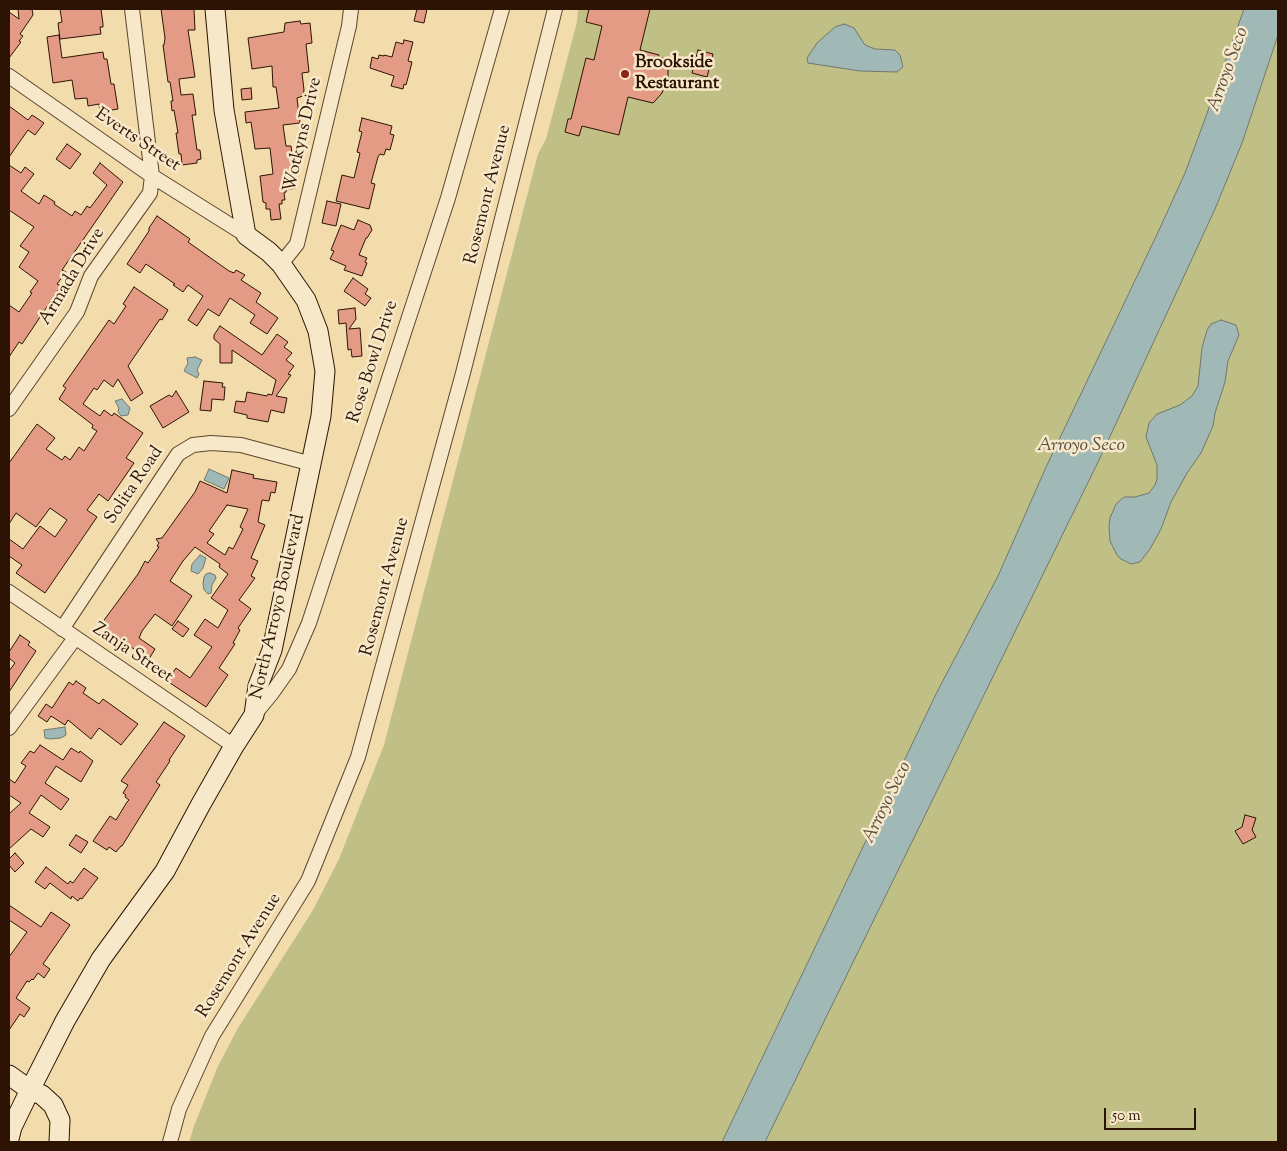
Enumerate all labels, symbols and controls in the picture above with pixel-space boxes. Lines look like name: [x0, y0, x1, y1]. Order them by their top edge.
water label: Arroyo Seco: [1203, 25, 1255, 115]
place label: Brookside Restaurant: [635, 53, 719, 96]
marker: Brookside Restaurant: [619, 68, 631, 80]
street label: Wotkyns Drive: [280, 75, 328, 195]
street label: Everts Street: [90, 105, 184, 177]
street label: Rosemont Avenue: [461, 123, 517, 267]
street label: Armada Drive: [36, 224, 110, 330]
street label: Rose Bowl Drive: [344, 298, 404, 426]
water label: Arroyo Seco: [1037, 436, 1125, 458]
street label: Solita Road: [101, 443, 169, 529]
street label: North Arroyo Boulevard: [247, 512, 311, 702]
street label: Rosemont Avenue: [357, 515, 415, 659]
street label: Zanja Street: [88, 619, 176, 689]
water label: Arroyo Seco: [858, 758, 918, 848]
street label: Rosemont Avenue: [193, 890, 287, 1022]
scale bar: [1107, 1098, 1200, 1130]
text: 50 m: [1112, 1106, 1141, 1127]

